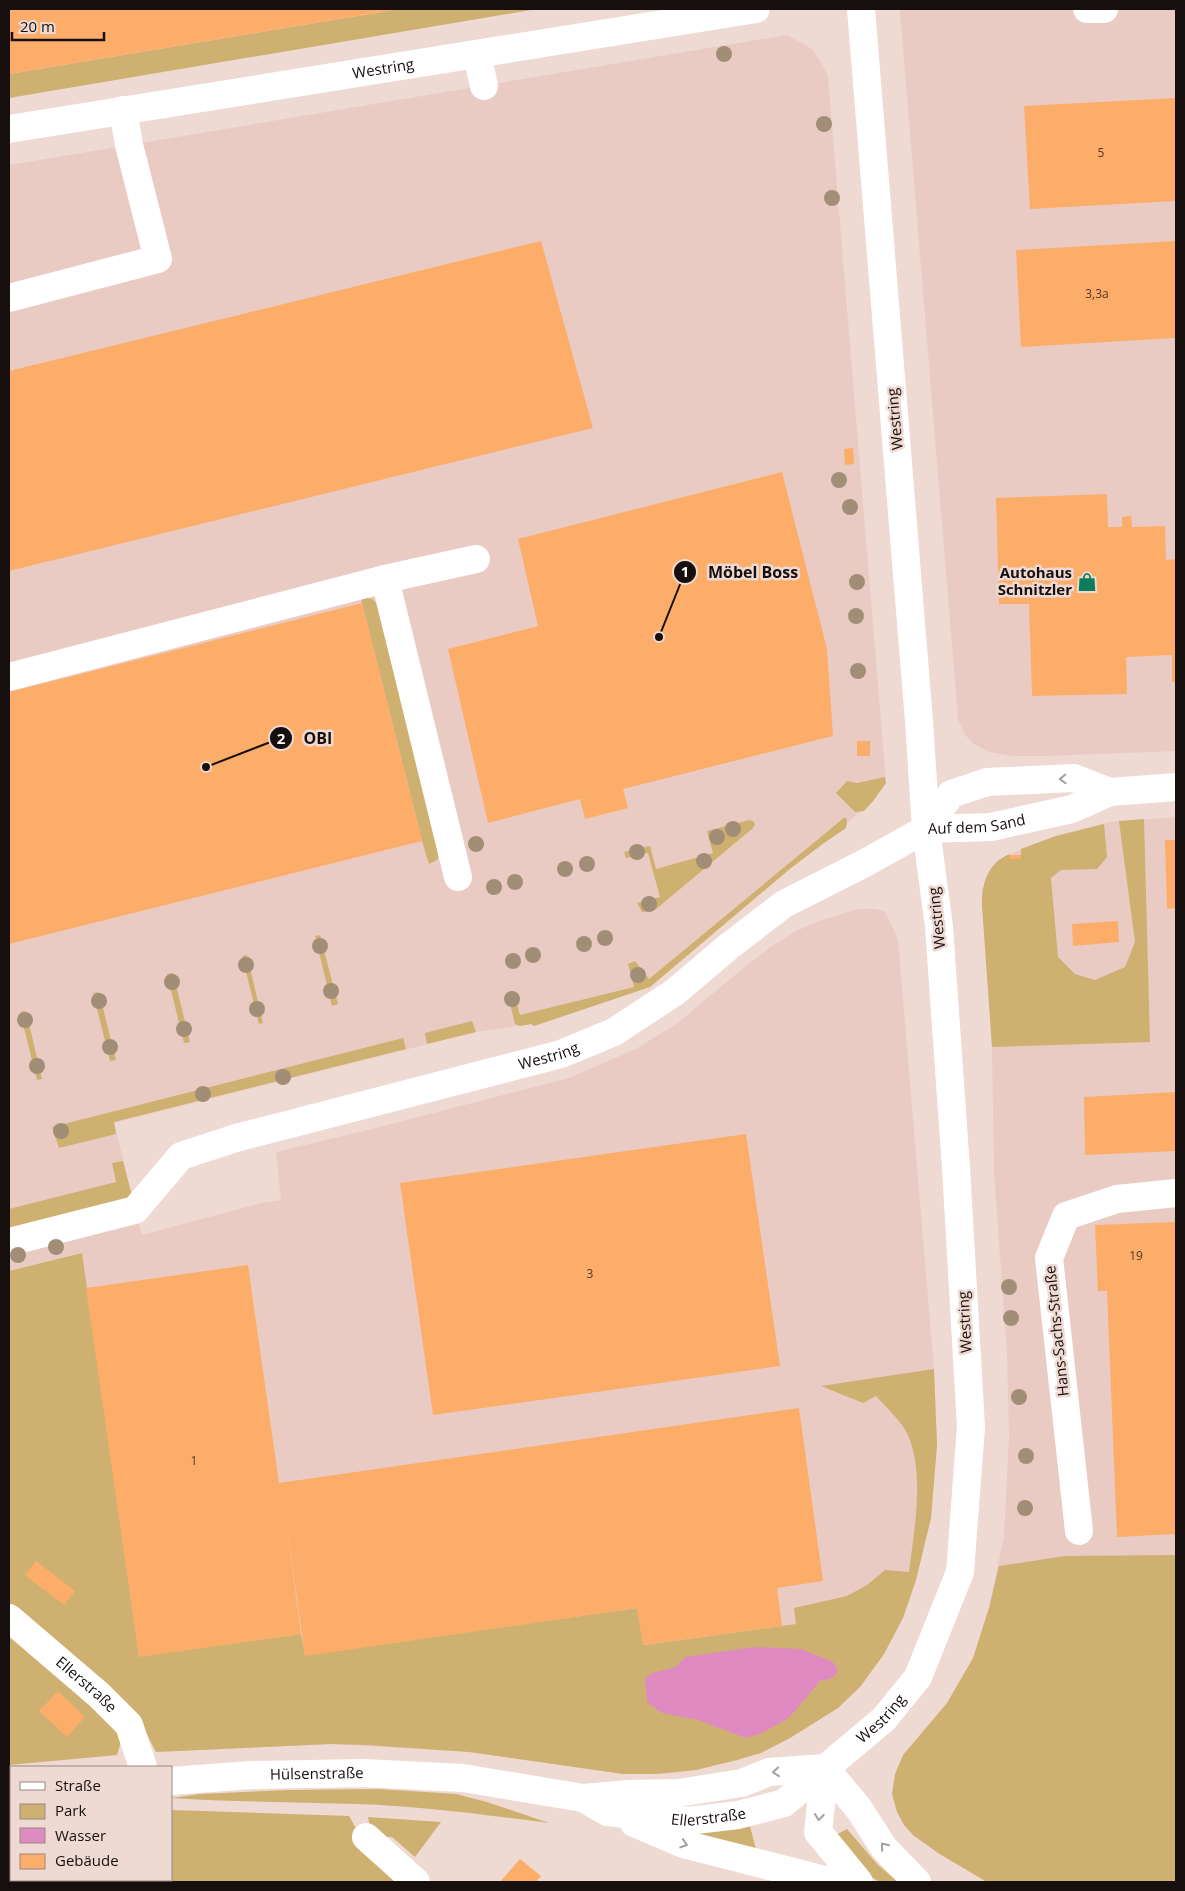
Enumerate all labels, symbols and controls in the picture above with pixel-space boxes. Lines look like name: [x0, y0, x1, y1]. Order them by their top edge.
scale bar: [12, 10, 105, 42]
text: 20 m: [20, 16, 55, 36]
street label: Westring: [351, 53, 415, 83]
house number: 5: [1098, 144, 1105, 161]
house number: 3,3a: [1085, 285, 1109, 302]
street label: Westring: [881, 387, 907, 451]
callout: Möbel Boss: [672, 557, 808, 588]
text: 1: [681, 561, 689, 581]
text: Möbel Boss: [708, 561, 798, 583]
place label: Autohaus Schnitzler: [998, 562, 1072, 599]
shop icon: Autohaus Schnitzler: [1076, 571, 1098, 593]
callout: OBI: [269, 723, 343, 754]
text: OBI: [304, 727, 332, 749]
text: 2: [277, 728, 286, 748]
one-way arrow: [1059, 773, 1067, 784]
street label: Auf dem Sand: [928, 809, 1027, 838]
street label: Westring: [923, 886, 949, 950]
street label: Westring: [516, 1037, 582, 1074]
house number: 19: [1129, 1247, 1143, 1264]
house number: 3: [587, 1265, 594, 1282]
street label: Hans-Sachs-Straße: [1039, 1265, 1073, 1397]
street label: Westring: [952, 1291, 976, 1354]
house number: 1: [191, 1452, 197, 1469]
street label: Ellerstraße: [52, 1651, 122, 1716]
street label: Westring: [852, 1689, 909, 1747]
street label: Hülsenstraße: [270, 1762, 364, 1784]
legend: [10, 1766, 172, 1881]
one-way arrow: [772, 1766, 780, 1777]
text: Straße: [55, 1775, 101, 1795]
text: Park: [55, 1800, 86, 1820]
street label: Ellerstraße: [670, 1802, 748, 1830]
one-way arrow: [814, 1813, 825, 1821]
text: Wasser: [55, 1825, 106, 1845]
one-way arrow: [680, 1838, 688, 1848]
one-way arrow: [881, 1843, 890, 1852]
text: Gebäude: [55, 1850, 119, 1870]

